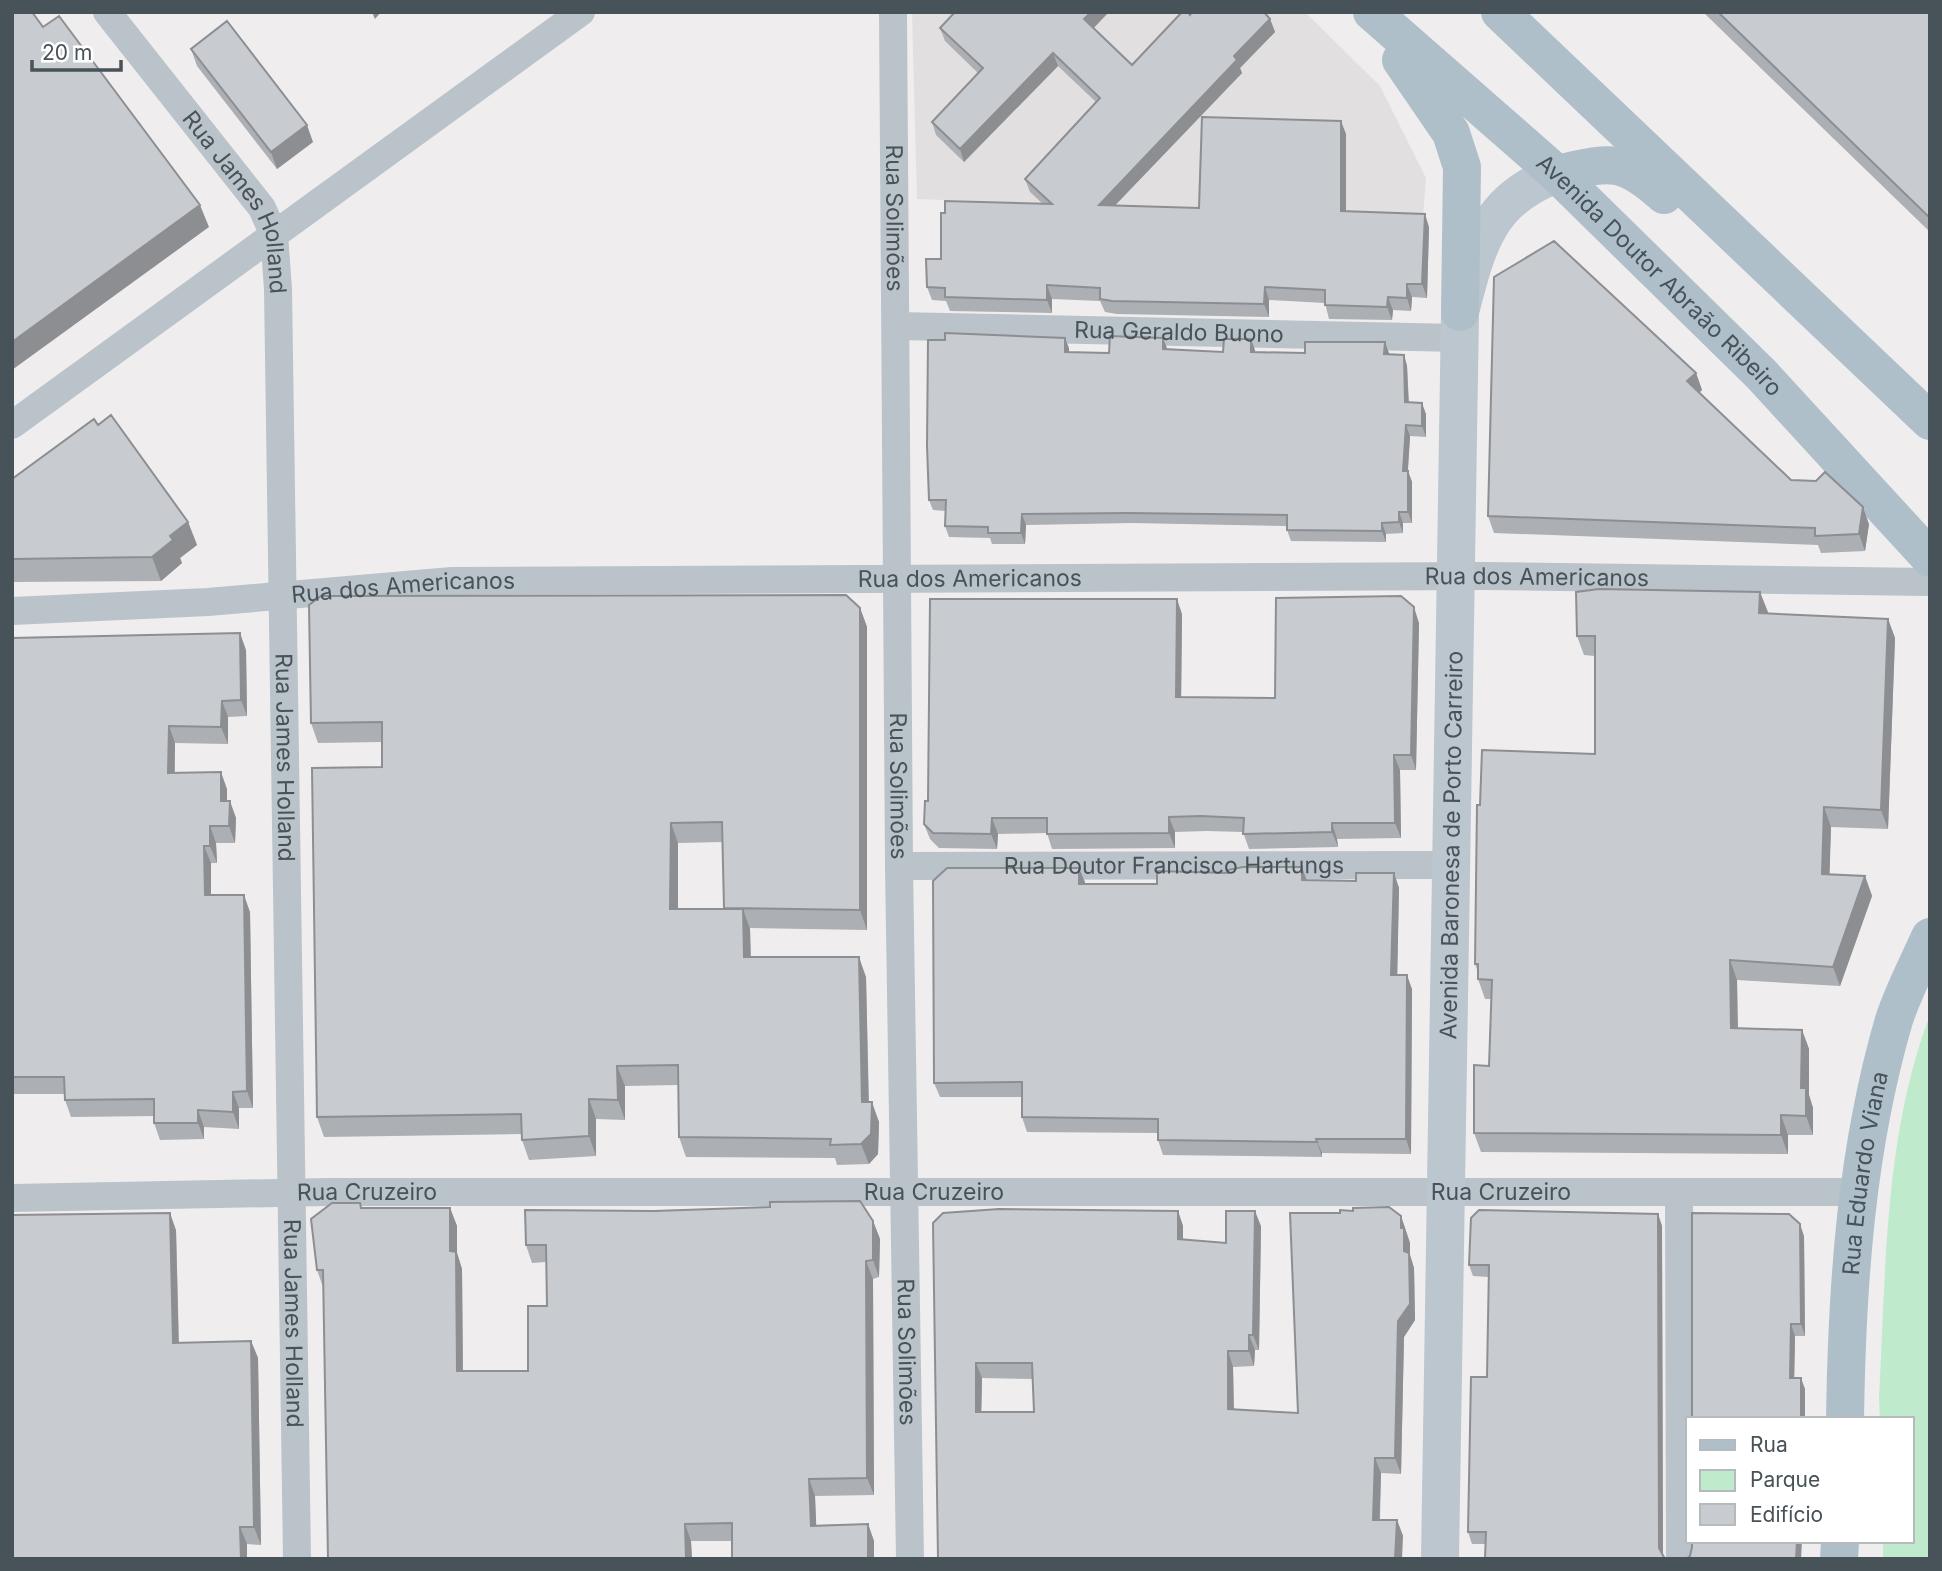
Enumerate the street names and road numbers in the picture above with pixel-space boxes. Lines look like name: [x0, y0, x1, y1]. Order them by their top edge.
street label: Rua James Holland: [176, 105, 292, 295]
street label: Rua Solimões: [880, 144, 909, 292]
street label: Avenida Doutor Abraão Ribeiro: [1531, 149, 1788, 402]
street label: Rua Geraldo Buono: [1074, 316, 1284, 348]
street label: Rua dos Americanos: [1425, 562, 1649, 592]
street label: Rua dos Americanos: [858, 564, 1082, 593]
street label: Rua dos Americanos: [290, 567, 515, 609]
street label: Avenida Baronesa de Porto Carreiro: [1434, 651, 1469, 1040]
street label: Rua James Holland: [269, 653, 301, 862]
street label: Rua Solimões: [884, 712, 913, 860]
street label: Rua Doutor Francisco Hartungs: [1004, 851, 1344, 880]
street label: Rua Eduardo Viana: [1837, 1068, 1894, 1276]
street label: Rua Cruzeiro: [297, 1178, 437, 1207]
street label: Rua Cruzeiro: [864, 1178, 1004, 1206]
street label: Rua Cruzeiro: [1431, 1178, 1571, 1206]
street label: Rua James Holland: [278, 1219, 309, 1428]
street label: Rua Solimões: [892, 1278, 922, 1426]

